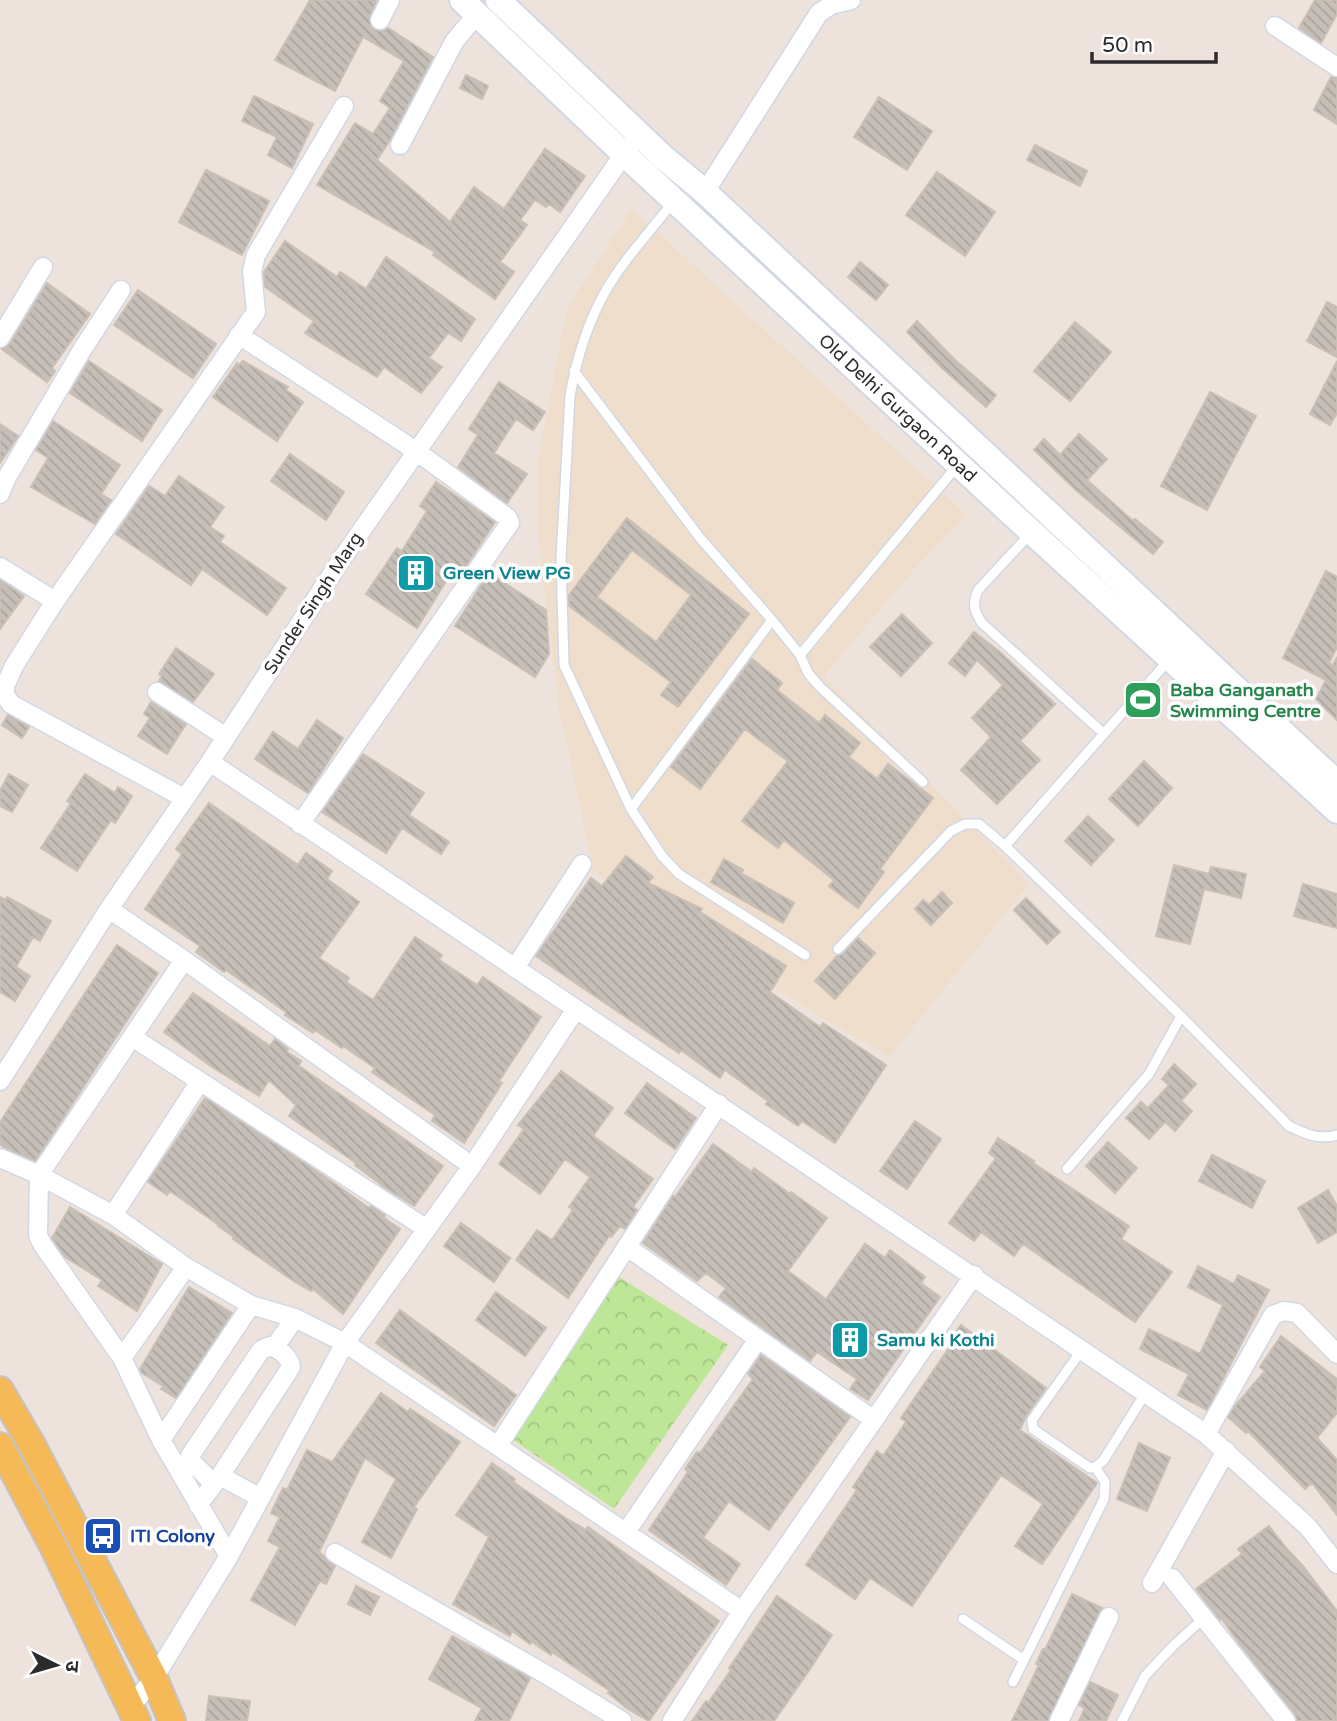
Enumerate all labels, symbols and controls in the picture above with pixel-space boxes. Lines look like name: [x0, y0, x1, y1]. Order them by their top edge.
scale bar: [1092, 21, 1216, 65]
text: 50 m: [1102, 33, 1153, 58]
street label: Old Delhi Gurgaon Road: [814, 329, 981, 487]
street label: Sunder Singh Marg: [259, 528, 367, 678]
building icon: Green View PG: [395, 552, 437, 594]
place label: Green View PG: [443, 562, 571, 584]
sports icon: Baba Ganganath Swimming Centre: [1122, 679, 1164, 721]
place label: Baba Ganganath Swimming Centre: [1170, 679, 1321, 722]
building icon: Samu ki Kothi: [829, 1319, 871, 1361]
place label: Samu ki Kothi: [877, 1329, 995, 1351]
bus stop icon: ITI Colony: [82, 1515, 124, 1557]
place label: ITI Colony: [130, 1525, 215, 1547]
north arrow: [21, 1630, 91, 1700]
text: उ: [60, 1660, 83, 1674]

